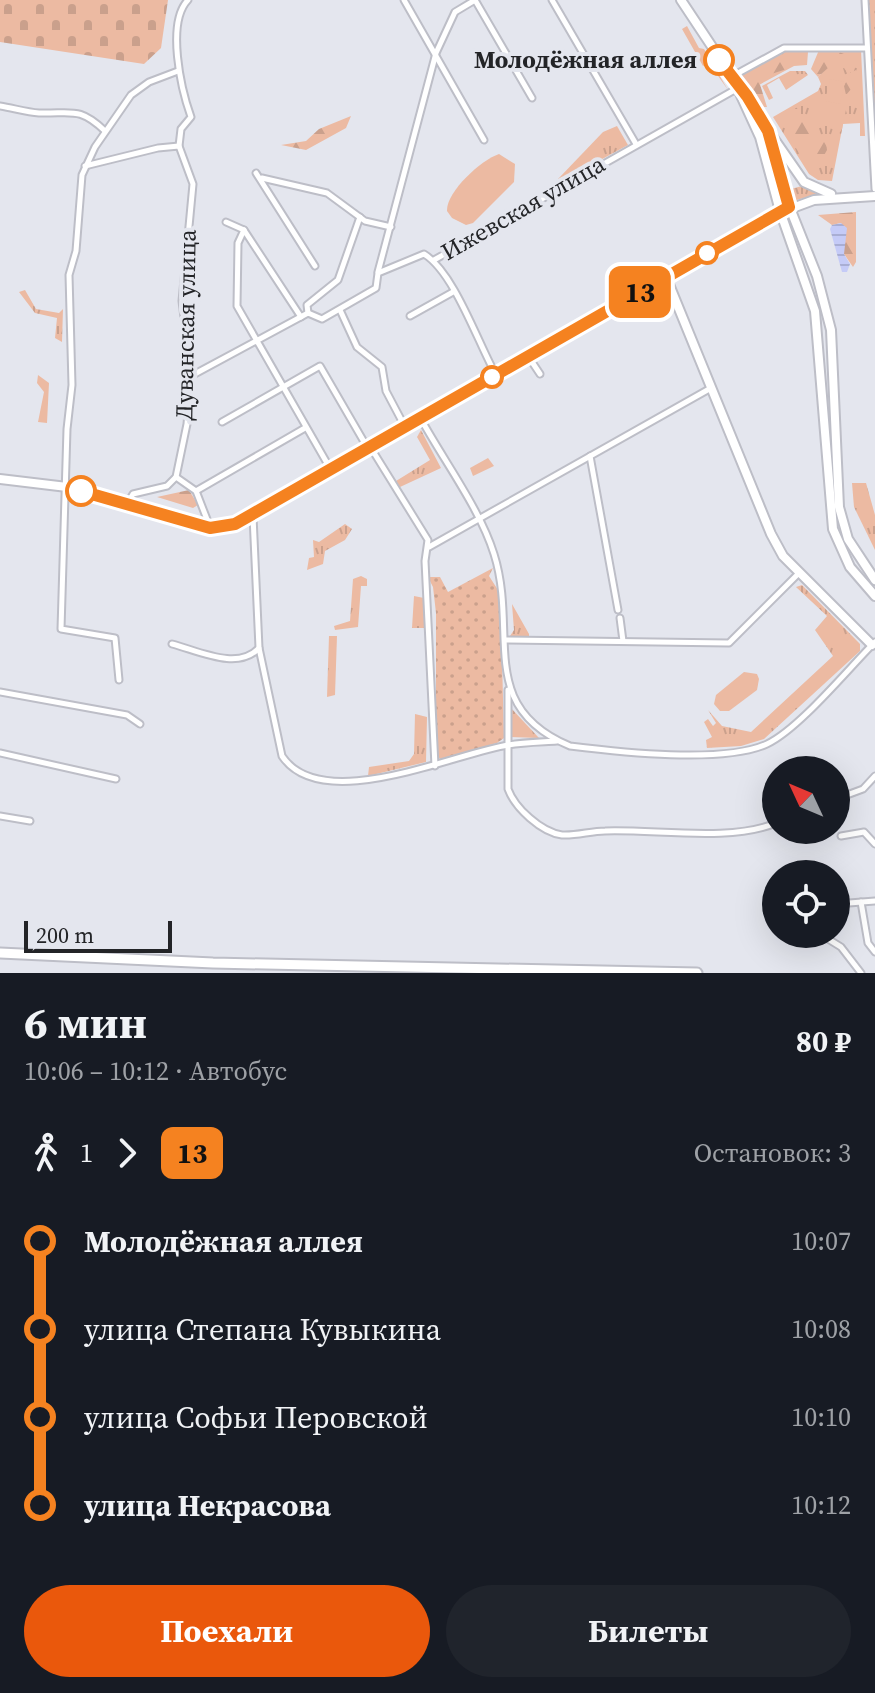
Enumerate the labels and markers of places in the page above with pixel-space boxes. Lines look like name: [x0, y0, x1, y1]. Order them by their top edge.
place label: Молодёжная аллея: [474, 43, 697, 76]
marker: Молодёжная аллея: [704, 45, 734, 75]
unlabelled marker: [696, 242, 718, 264]
unlabelled marker: [481, 366, 503, 388]
unlabelled marker: [66, 476, 96, 506]

